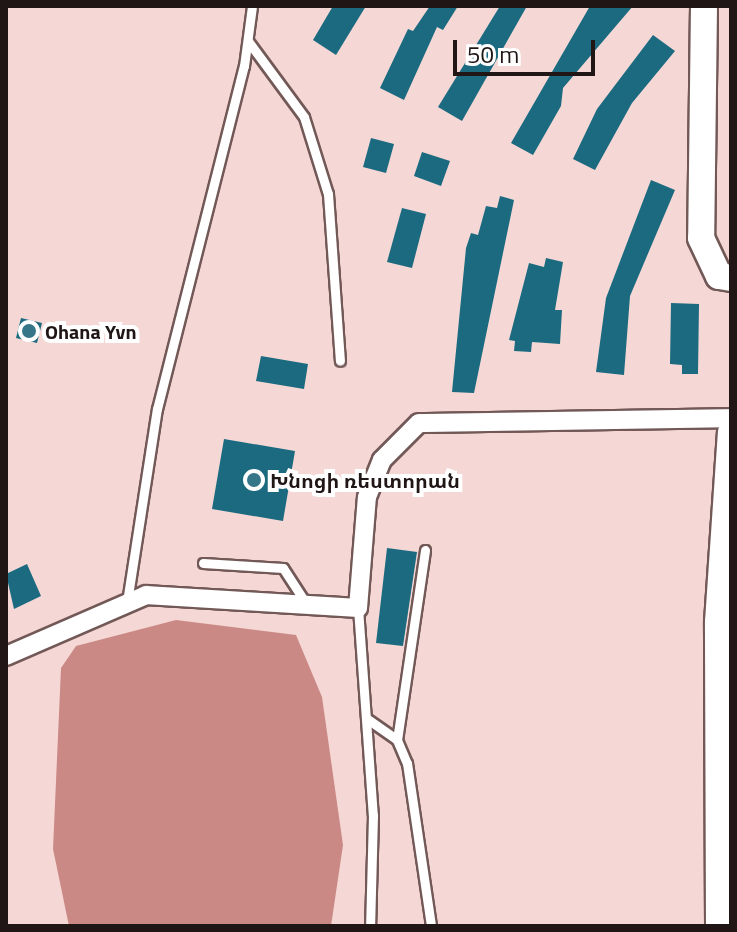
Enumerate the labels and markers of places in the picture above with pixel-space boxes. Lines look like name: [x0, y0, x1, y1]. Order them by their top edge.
place label: Ohana Yvn: [45, 319, 136, 343]
marker: Ohana Yvn: [20, 322, 38, 340]
place label: Խնոցի ռեստորան: [270, 468, 460, 492]
marker: Խնոցի ռեստորան: [245, 471, 263, 489]

